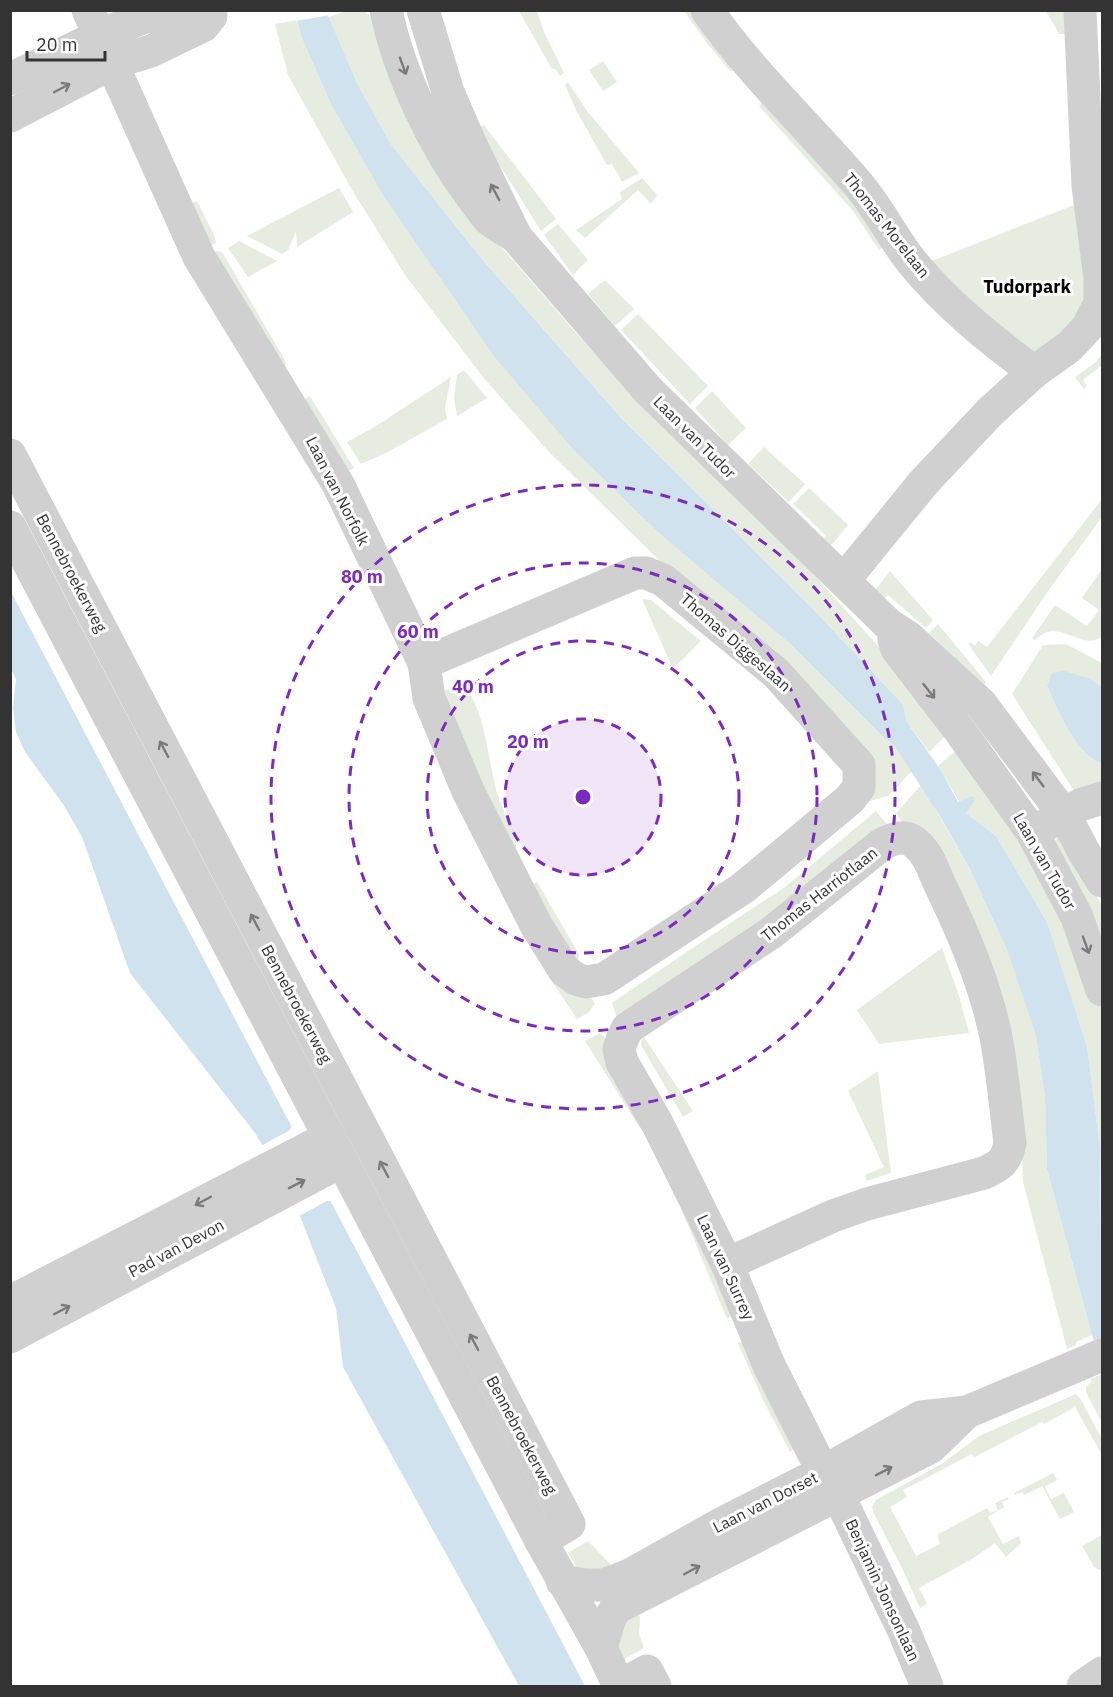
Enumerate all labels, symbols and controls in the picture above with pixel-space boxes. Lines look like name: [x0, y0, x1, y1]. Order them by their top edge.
scale bar: [27, 24, 105, 62]
text: 20 m: [36, 33, 78, 56]
one-way arrow: [399, 56, 410, 75]
one-way arrow: [53, 82, 71, 94]
street label: Thomas Morelaan: [840, 168, 934, 282]
one-way arrow: [489, 184, 500, 202]
district label: Tudorpark: [983, 275, 1071, 298]
street label: Laan van Tudor: [650, 392, 741, 483]
street label: Laan van Norfolk: [302, 433, 374, 550]
street label: Bennebroekerweg: [32, 510, 112, 636]
text: 80 m: [341, 565, 383, 588]
street label: Thomas Diggeslaan: [677, 589, 795, 695]
text: 60 m: [397, 620, 439, 643]
text: 40 m: [452, 675, 494, 698]
one-way arrow: [923, 683, 936, 699]
text: 20 m: [507, 730, 549, 753]
one-way arrow: [158, 741, 169, 759]
one-way arrow: [1031, 771, 1044, 787]
centre of rings: [573, 787, 593, 807]
street label: Laan van Tudor: [1009, 809, 1081, 913]
street label: Thomas Harriotlaan: [757, 842, 881, 946]
one-way arrow: [248, 913, 260, 931]
one-way arrow: [1082, 935, 1093, 954]
street label: Bennebroekerweg: [257, 941, 337, 1067]
one-way arrow: [378, 1161, 389, 1179]
one-way arrow: [288, 1178, 306, 1189]
one-way arrow: [195, 1195, 212, 1207]
street label: Laan van Surrey: [693, 1211, 759, 1323]
street label: Pad van Devon: [125, 1214, 227, 1282]
one-way arrow: [53, 1304, 70, 1316]
one-way arrow: [468, 1334, 479, 1352]
street label: Bennebroekerweg: [482, 1372, 562, 1498]
one-way arrow: [875, 1465, 892, 1477]
street label: Laan van Dorset: [709, 1467, 821, 1537]
street label: Benjamin Jonsonlaan: [841, 1516, 925, 1664]
one-way arrow: [683, 1564, 701, 1576]

